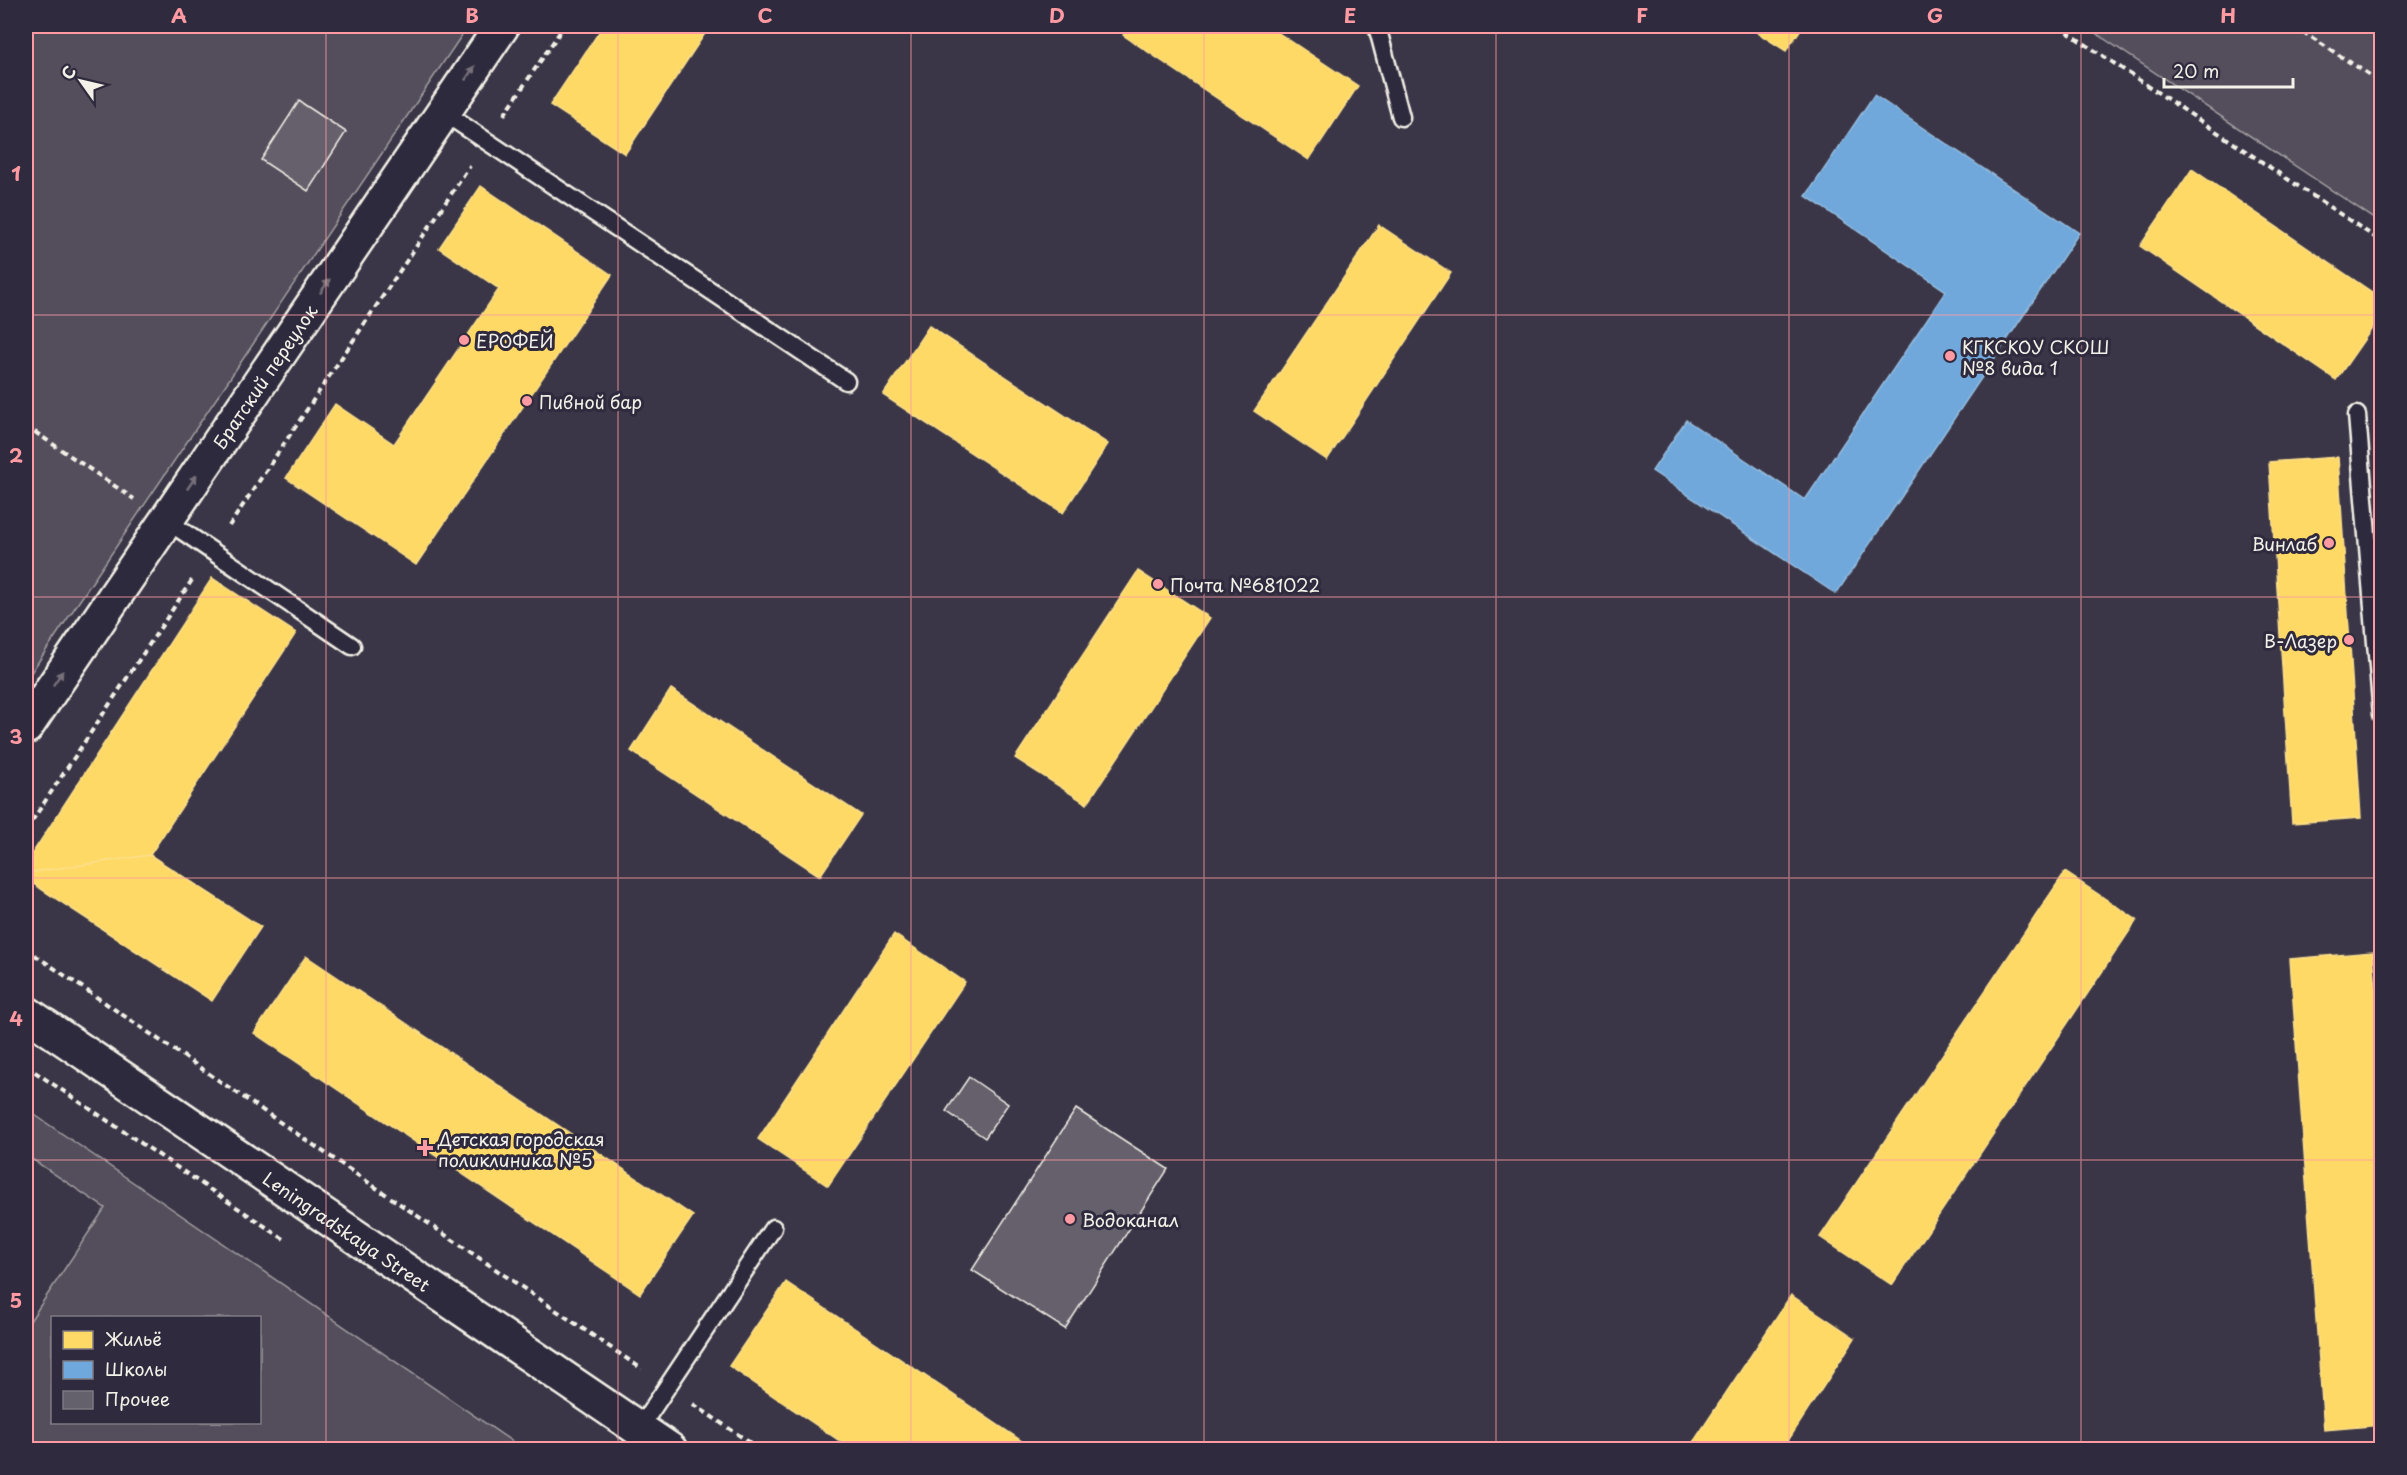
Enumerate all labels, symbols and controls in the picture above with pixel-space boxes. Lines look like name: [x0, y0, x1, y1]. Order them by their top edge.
text: A: [171, 0, 187, 30]
text: B: [465, 0, 479, 30]
text: C: [757, 0, 773, 30]
text: D: [1049, 0, 1065, 30]
text: E: [1344, 0, 1356, 30]
text: F: [1636, 0, 1648, 30]
text: G: [1927, 0, 1943, 30]
text: H: [2220, 0, 2236, 30]
north arrow: [51, 51, 111, 111]
scale bar: [2164, 51, 2293, 89]
text: 20 m: [2173, 57, 2219, 84]
text: С: [54, 60, 81, 84]
one-way arrow: [464, 65, 475, 81]
text: 1: [11, 158, 21, 188]
one-way arrow: [319, 279, 331, 295]
street label: Братский переулок: [205, 298, 323, 454]
place label: ЕРОФЕЙ: [476, 327, 554, 354]
marker: ЕРОФЕЙ: [457, 333, 471, 347]
place label: КГКСКОУ СКОШ №8 вида 1: [1962, 333, 2110, 381]
marker: КГКСКОУ СКОШ №8 вида 1: [1943, 349, 1957, 363]
place label: Пивной бар: [539, 388, 642, 415]
marker: Пивной бар: [520, 394, 534, 408]
text: 2: [9, 440, 23, 470]
one-way arrow: [186, 474, 197, 490]
place label: Винлаб: [2252, 530, 2317, 557]
marker: Винлаб: [2322, 536, 2336, 550]
place label: Почта №681022: [1170, 571, 1320, 598]
marker: Почта №681022: [1151, 577, 1165, 591]
place label: В-Лазер: [2264, 627, 2337, 654]
marker: В-Лазер: [2342, 633, 2356, 647]
one-way arrow: [52, 670, 63, 686]
text: 3: [9, 721, 23, 751]
text: 4: [9, 1003, 23, 1033]
place label: Детская городская поликлиника №5: [437, 1125, 605, 1173]
marker: Детская городская поликлиника №5: [416, 1139, 434, 1157]
street label: Leningradskaya Street: [258, 1164, 436, 1297]
place label: Водоканал: [1082, 1206, 1179, 1233]
marker: Водоканал: [1063, 1212, 1077, 1226]
text: 5: [10, 1285, 22, 1315]
legend: [51, 1316, 261, 1424]
text: Жильё: [104, 1325, 162, 1352]
text: Школы: [105, 1355, 168, 1382]
text: Прочее: [105, 1385, 170, 1412]

